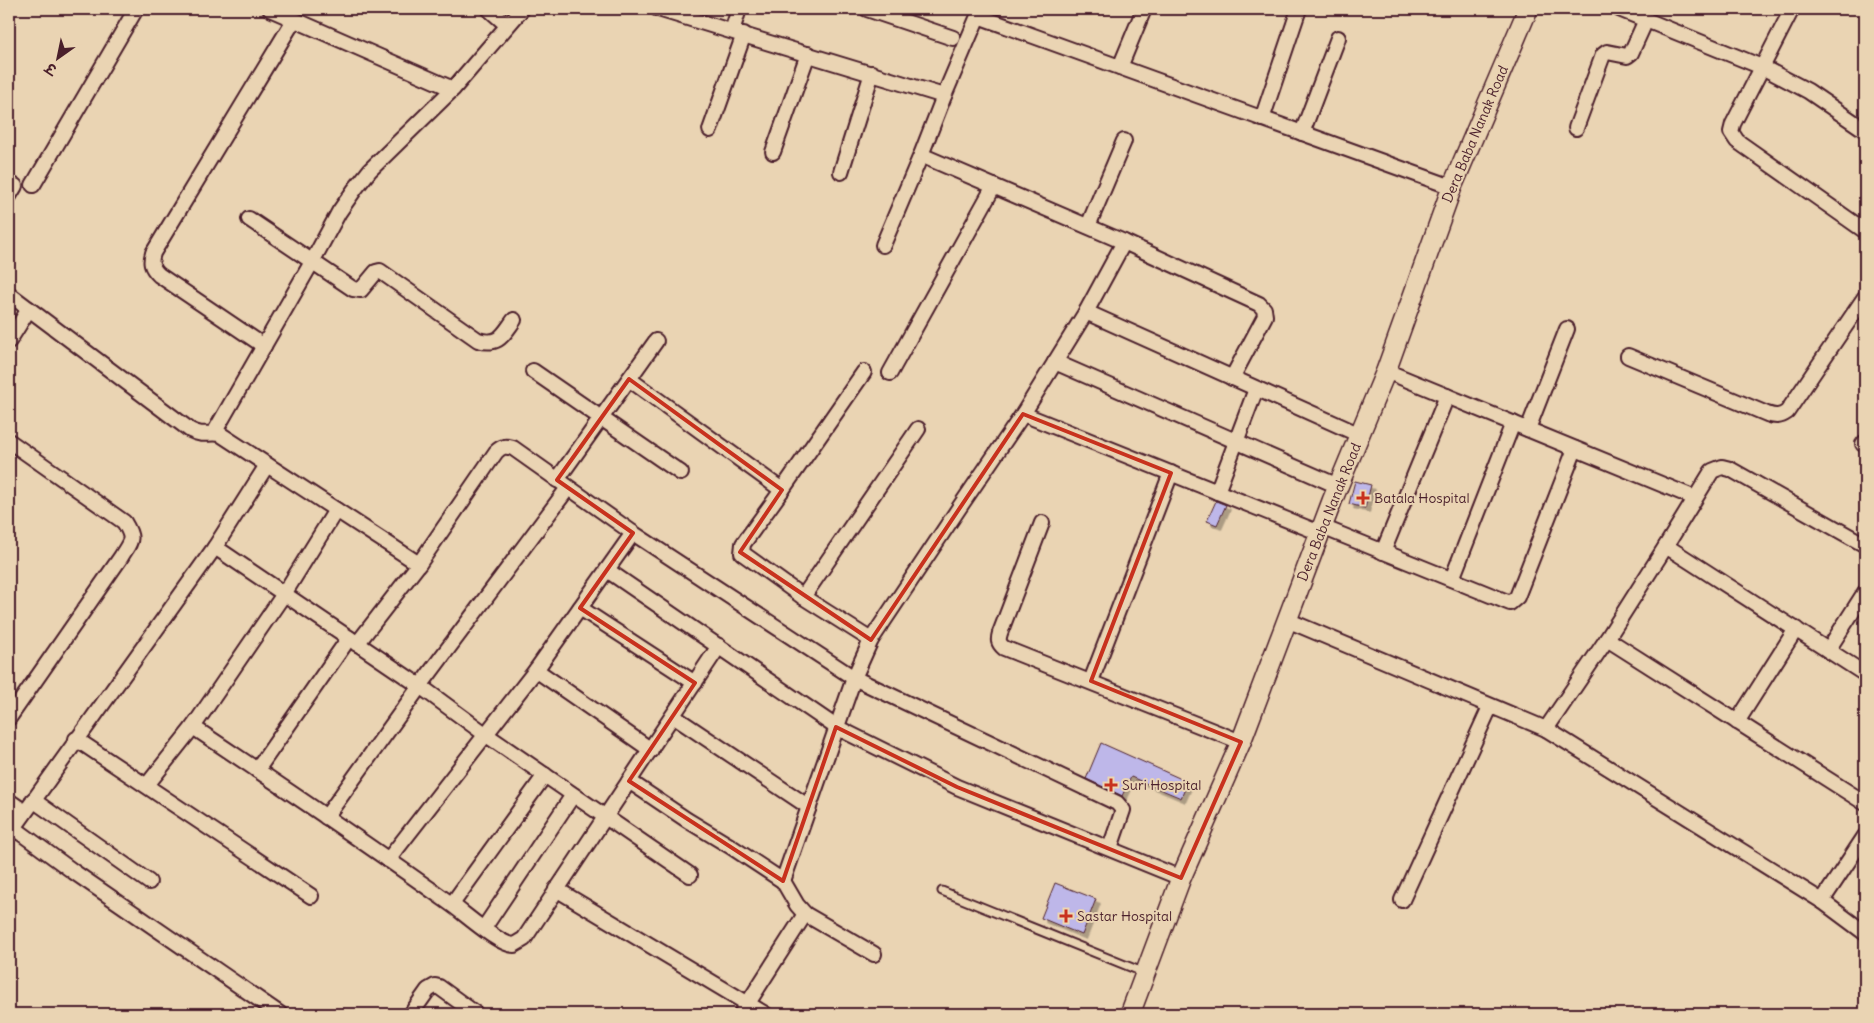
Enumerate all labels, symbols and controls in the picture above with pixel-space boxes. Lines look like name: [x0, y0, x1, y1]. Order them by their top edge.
north arrow: [32, 32, 82, 82]
text: उ: [41, 58, 61, 80]
street label: Dera Baba Nanak Road: [1438, 63, 1512, 205]
street label: Dera Baba Nanak Road: [1293, 440, 1365, 584]
place label: Batala Hospital: [1374, 489, 1470, 507]
marker: Batala Hospital: [1356, 491, 1370, 505]
place label: Suri Hospital: [1122, 776, 1201, 794]
marker: Suri Hospital: [1104, 778, 1118, 792]
place label: Sastar Hospital: [1077, 907, 1172, 925]
marker: Sastar Hospital: [1059, 909, 1073, 923]

